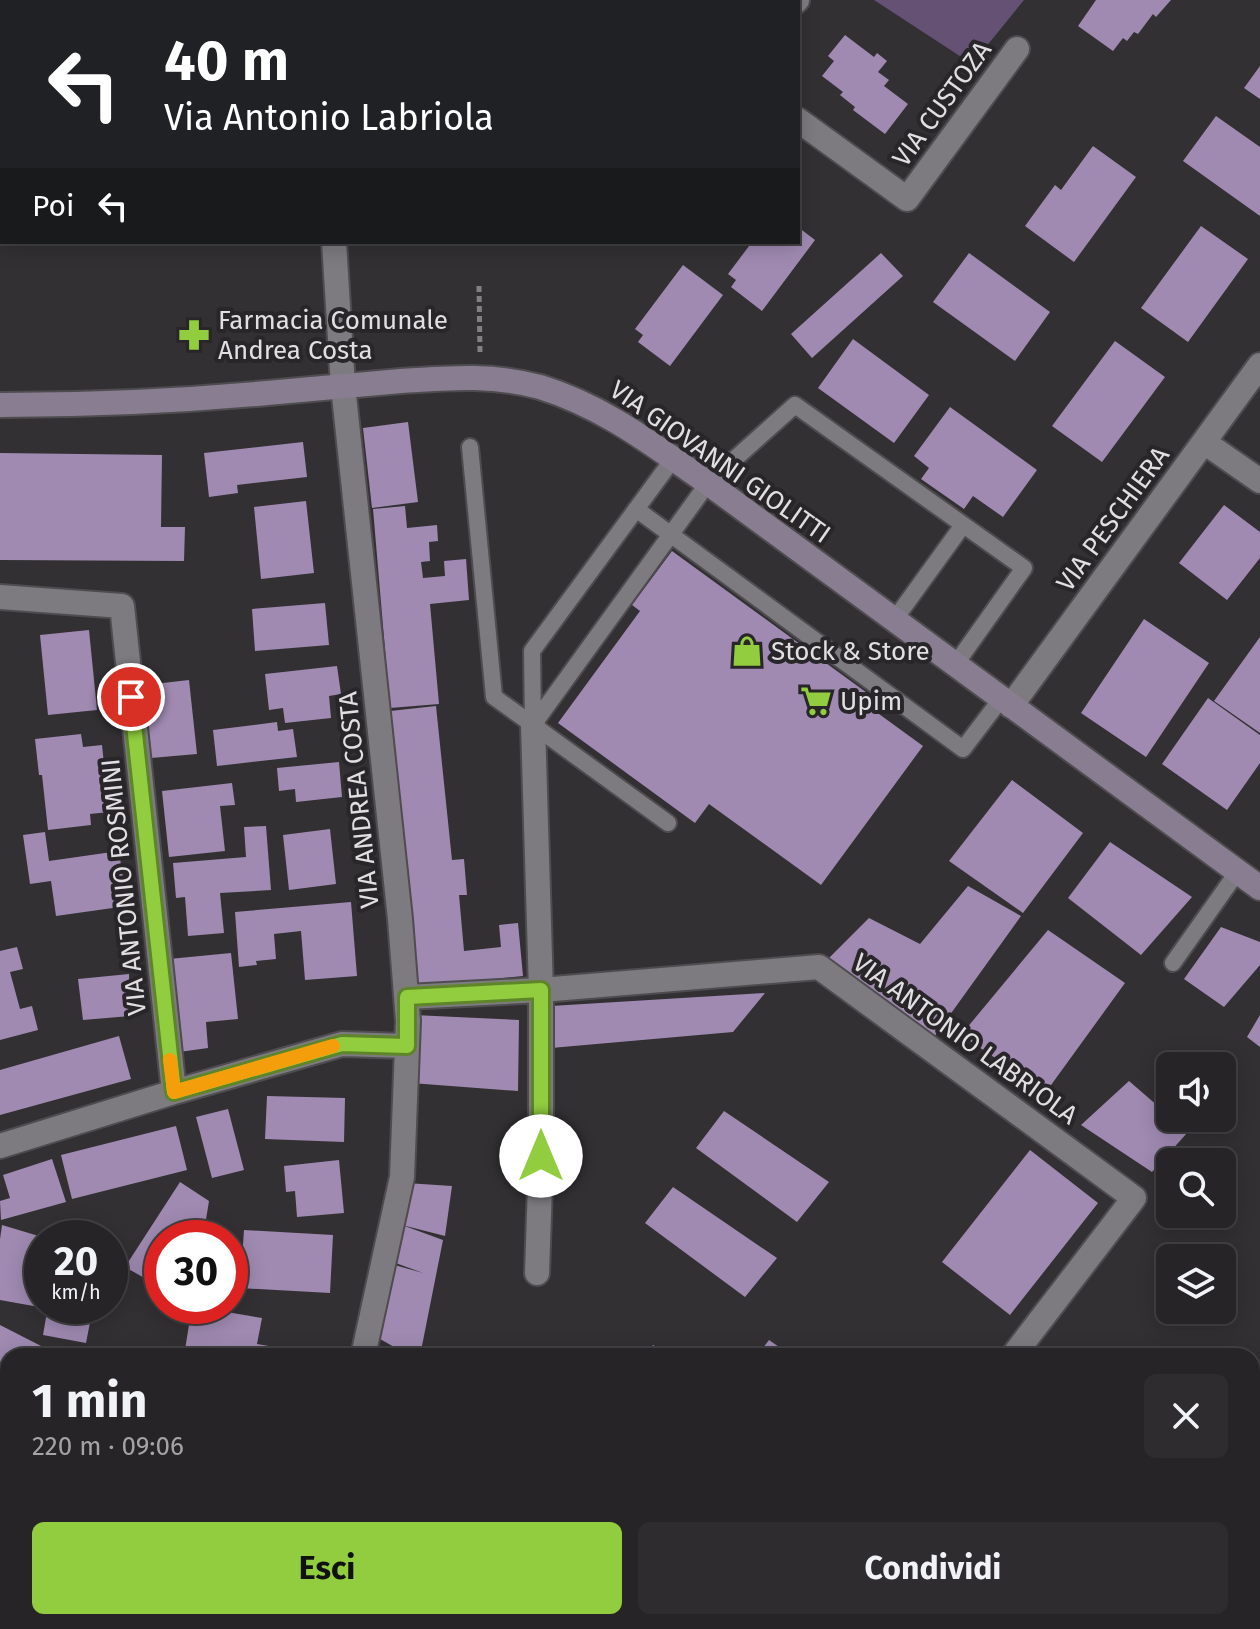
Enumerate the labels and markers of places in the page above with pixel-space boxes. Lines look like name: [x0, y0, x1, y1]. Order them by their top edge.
place label: Farmacia Comunale Andrea Costa: [218, 305, 448, 366]
pharmacy icon: Farmacia Comunale Andrea Costa: [177, 318, 211, 352]
shop icon: Stock & Store: [730, 634, 764, 668]
place label: Stock & Store: [771, 636, 930, 667]
pin: [97, 663, 165, 731]
supermarket icon: Upim: [799, 684, 833, 718]
place label: Upim: [840, 686, 902, 717]

